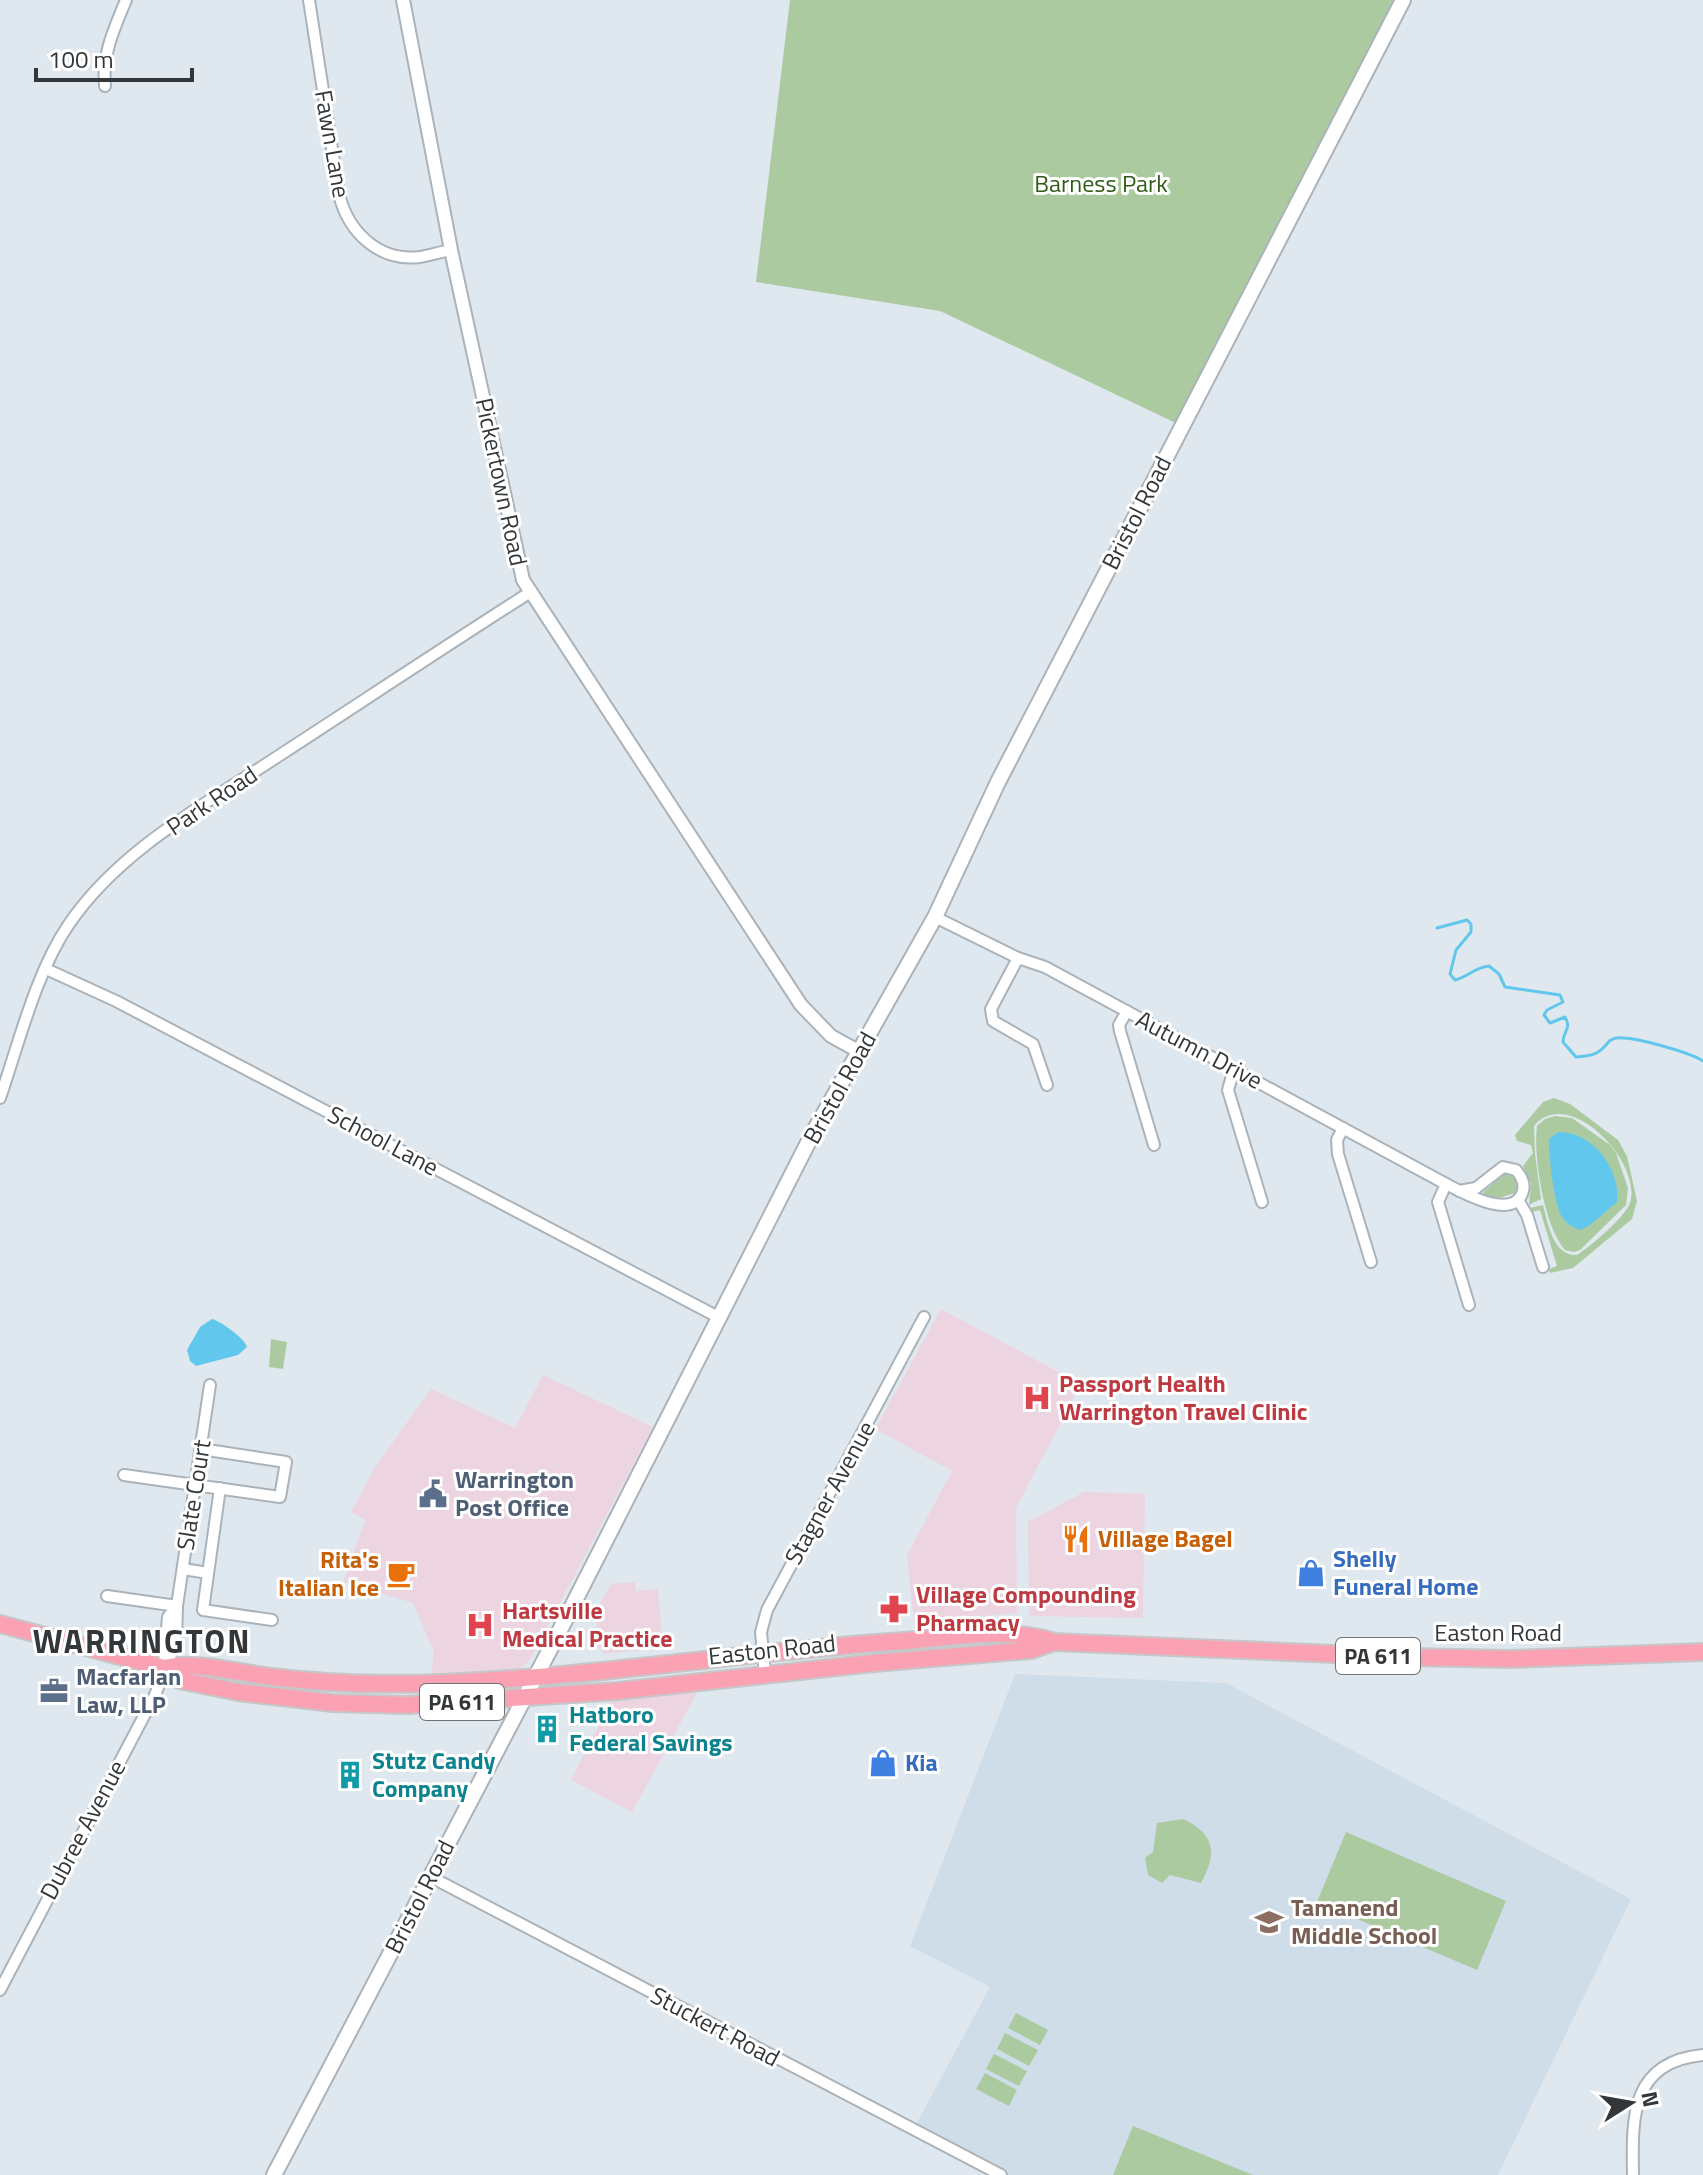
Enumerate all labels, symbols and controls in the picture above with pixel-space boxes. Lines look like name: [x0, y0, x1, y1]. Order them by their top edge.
scale bar: [36, 32, 192, 82]
text: 100 m: [48, 41, 114, 77]
street label: Fawn Lane: [306, 87, 360, 201]
park label: Barness Park: [1034, 165, 1168, 201]
street label: Pickertown Road: [467, 394, 537, 569]
street label: Bristol Road: [1092, 449, 1180, 576]
street label: Park Road: [159, 756, 264, 844]
street label: Autumn Drive: [1130, 1001, 1269, 1098]
street label: Bristol Road: [793, 1025, 885, 1150]
street label: School Lane: [322, 1096, 445, 1184]
place label: Passport Health Warrington Travel Clinic: [1059, 1365, 1308, 1429]
hospital icon: Passport Health Warrington Travel Clinic: [1022, 1383, 1052, 1413]
street label: Stagner Avenue: [775, 1414, 883, 1571]
street label: Slate Court: [167, 1436, 220, 1553]
place label: Warrington Post Office: [455, 1461, 574, 1525]
public building icon: Warrington Post Office: [418, 1479, 448, 1509]
place label: Village Bagel: [1098, 1520, 1233, 1556]
restaurant icon: Village Bagel: [1061, 1524, 1091, 1554]
place label: Shelly Funeral Home: [1333, 1540, 1478, 1604]
place label: Rita's Italian Ice: [278, 1541, 379, 1605]
shop icon: Shelly Funeral Home: [1296, 1558, 1326, 1588]
cafe icon: Rita's Italian Ice: [386, 1559, 416, 1589]
place label: Village Compounding Pharmacy: [916, 1576, 1136, 1640]
place label: Hartsville Medical Practice: [502, 1592, 673, 1656]
pharmacy icon: Village Compounding Pharmacy: [879, 1594, 909, 1624]
hospital icon: Hartsville Medical Practice: [465, 1610, 495, 1640]
street label: Easton Road: [1434, 1614, 1562, 1650]
district label: WARRINGTON: [33, 1617, 251, 1665]
street label: Easton Road: [707, 1624, 837, 1674]
road number: PA 611: [1336, 1638, 1420, 1674]
place label: Macfarlan Law, LLP: [76, 1658, 181, 1722]
office icon: Macfarlan Law, LLP: [39, 1676, 69, 1706]
road number: PA 611: [420, 1684, 504, 1720]
place label: Hatboro Federal Savings: [569, 1696, 733, 1760]
building icon: Hatboro Federal Savings: [532, 1714, 562, 1744]
place label: Stutz Candy Company: [372, 1742, 496, 1806]
place label: Kia: [905, 1744, 938, 1780]
shop icon: Kia: [868, 1748, 898, 1778]
street label: Dubree Avenue: [30, 1753, 134, 1906]
building icon: Stutz Candy Company: [335, 1760, 365, 1790]
street label: Bristol Road: [375, 1833, 463, 1960]
place label: Tamanend Middle School: [1291, 1889, 1437, 1953]
school or university icon: Tamanend Middle School: [1254, 1907, 1284, 1937]
street label: Stuckert Road: [644, 1977, 786, 2075]
north arrow: [1591, 2063, 1671, 2143]
text: N: [1632, 2088, 1669, 2110]

